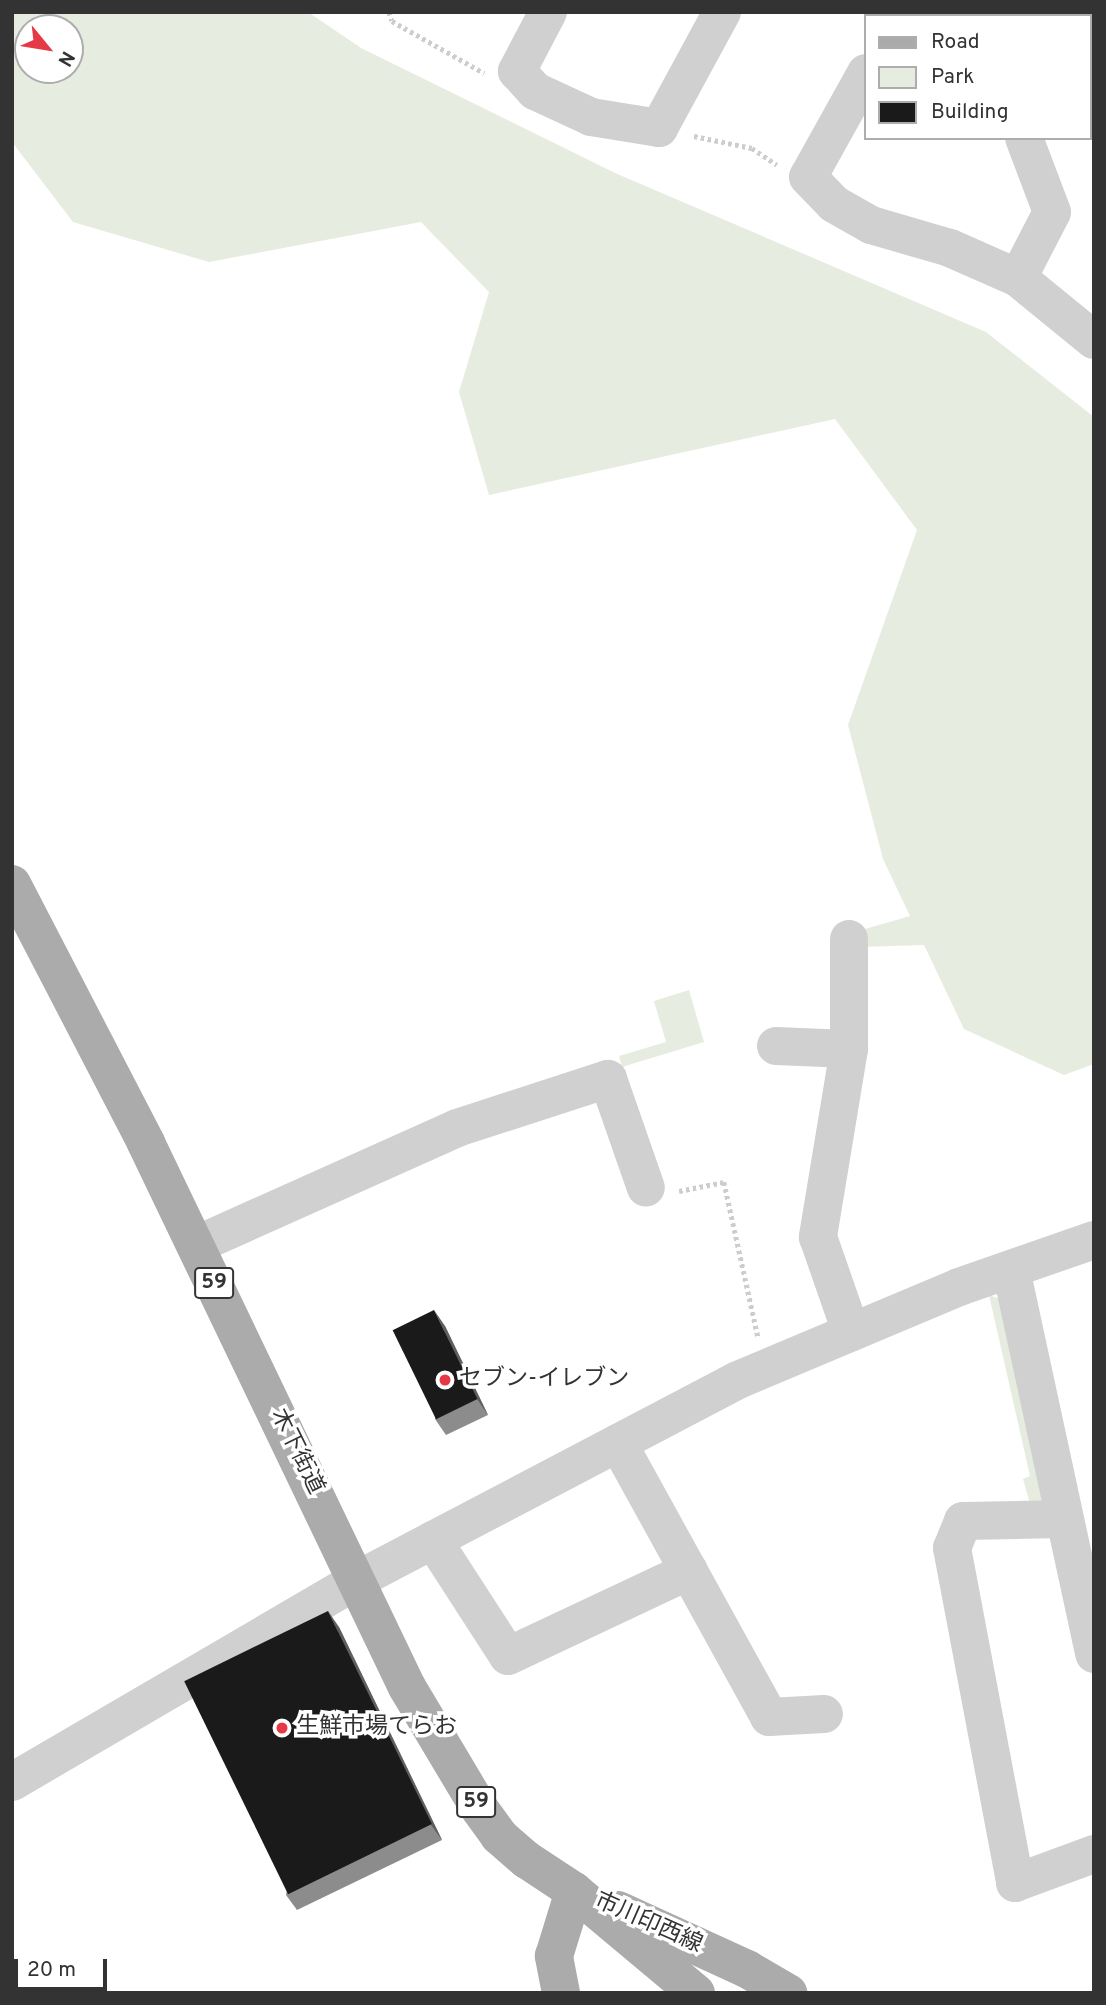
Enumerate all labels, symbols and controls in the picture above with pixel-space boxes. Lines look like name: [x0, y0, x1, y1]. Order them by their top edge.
north arrow: [14, 14, 84, 84]
legend: [864, 14, 1092, 140]
text: Road: [931, 29, 980, 56]
text: N: [52, 47, 79, 70]
text: Park: [931, 64, 974, 91]
text: Building: [931, 99, 1009, 126]
road number: 59: [193, 1266, 235, 1300]
place label: セブン-イレブン: [459, 1366, 629, 1394]
marker: セブン-イレブン: [437, 1372, 453, 1388]
street label: 木下街道: [263, 1405, 329, 1499]
place label: 生鮮市場てらお: [296, 1714, 457, 1742]
marker: 生鮮市場てらお: [274, 1720, 290, 1736]
road number: 59: [455, 1784, 497, 1820]
street label: 市川印西線: [590, 1888, 706, 1960]
scale bar: [18, 1946, 110, 1990]
text: 20 m: [27, 1957, 76, 1984]

